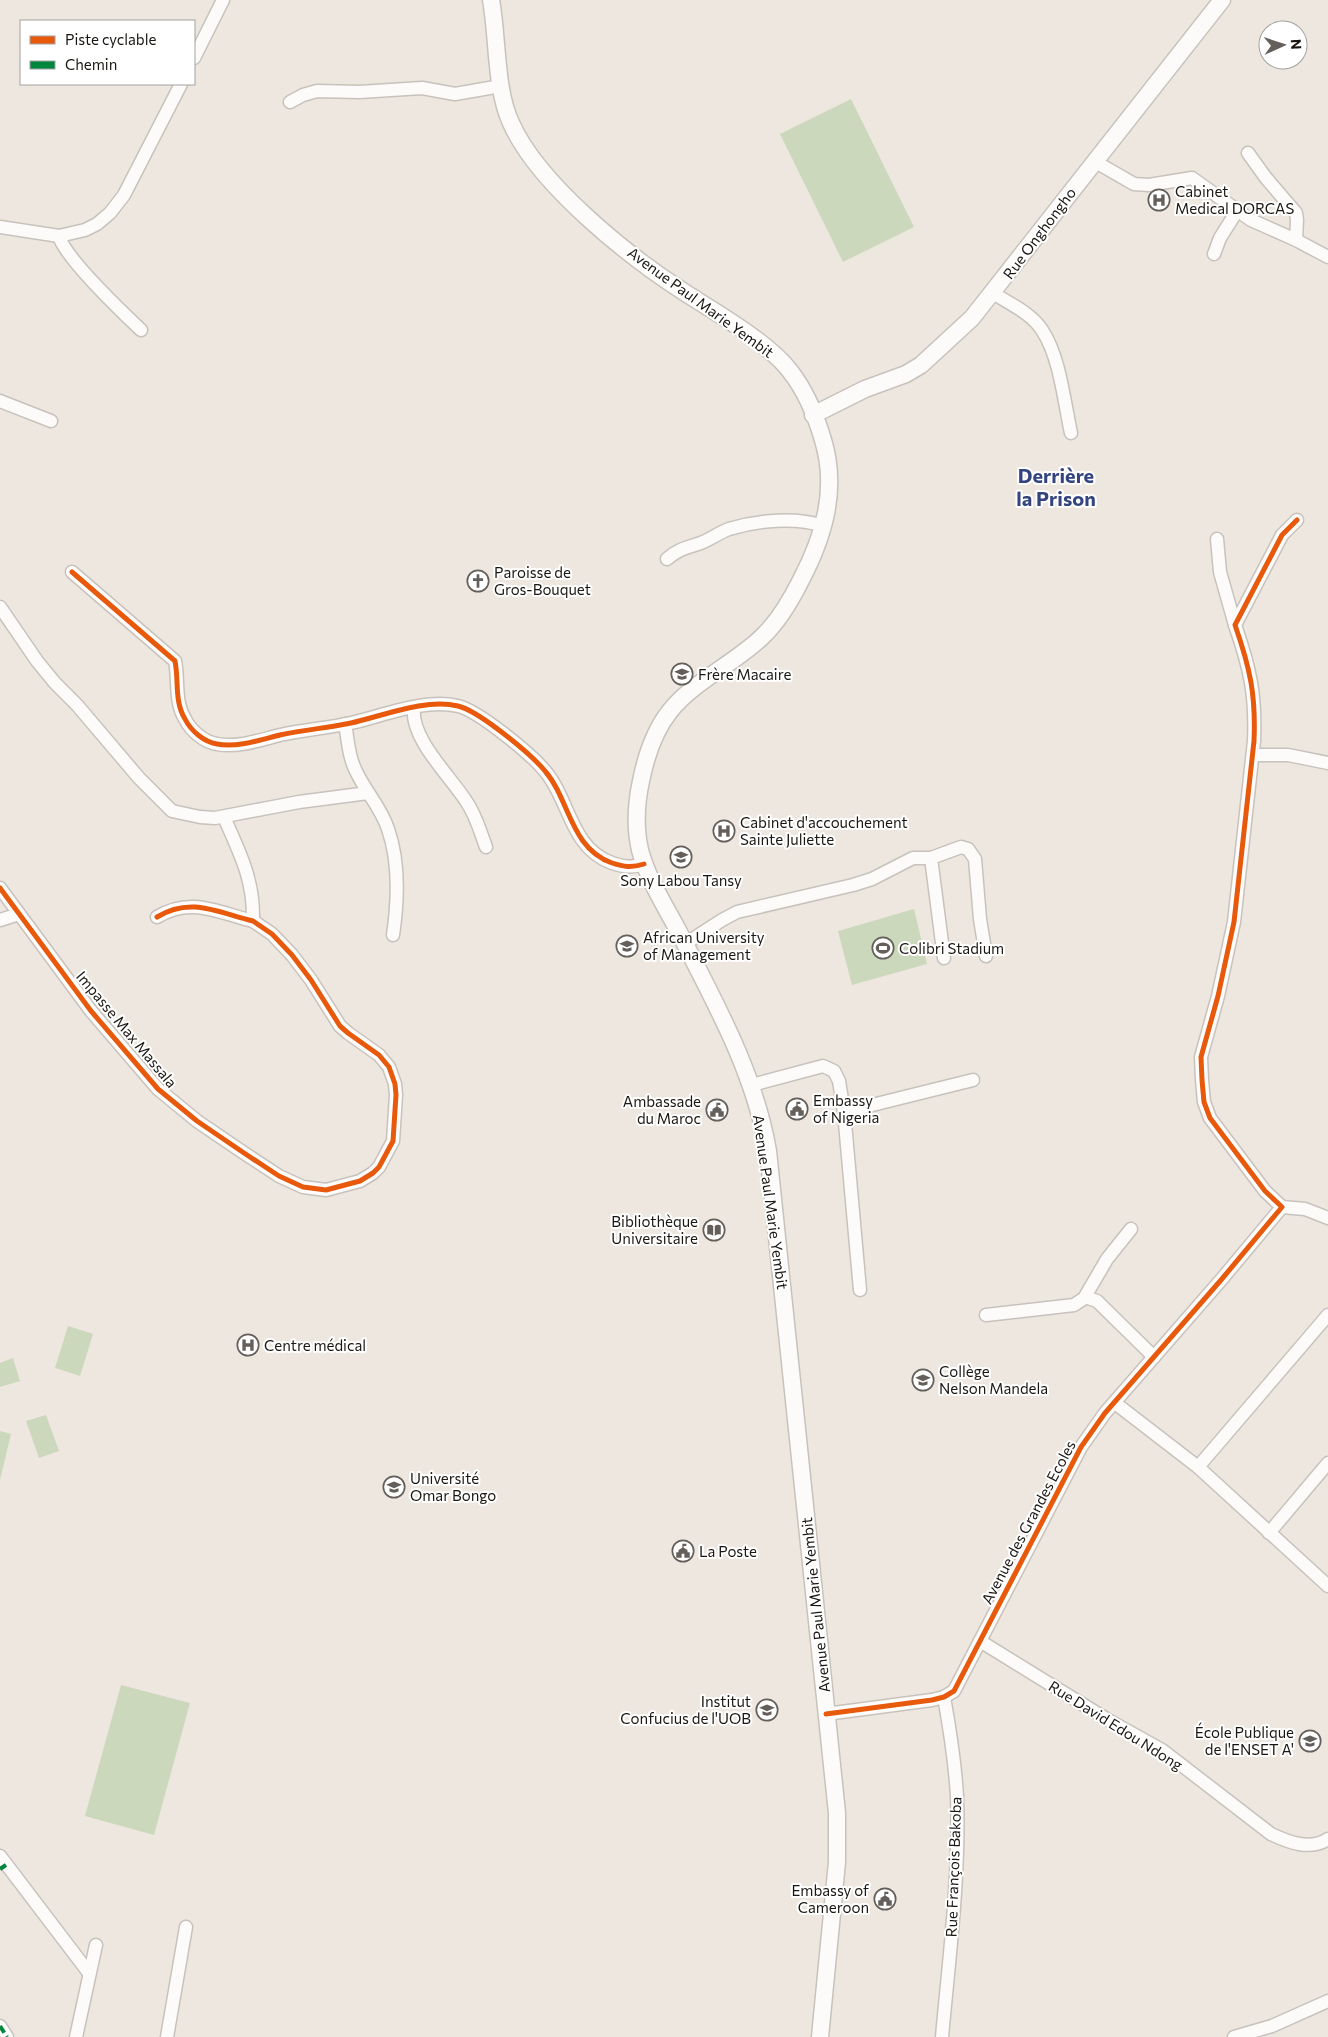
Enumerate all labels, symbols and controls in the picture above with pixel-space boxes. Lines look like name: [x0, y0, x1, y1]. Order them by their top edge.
legend: [20, 20, 195, 85]
north arrow: [1258, 20, 1308, 70]
text: Piste cyclable: [65, 30, 157, 48]
text: N: [1288, 39, 1305, 50]
text: Chemin: [65, 55, 117, 73]
place label: Cabinet Medical DORCAS: [1175, 182, 1294, 217]
street label: Rue Onghongho: [999, 184, 1079, 282]
hospital icon: Cabinet Medical DORCAS: [1147, 188, 1171, 212]
street label: Avenue Paul Marie Yembit: [624, 243, 778, 361]
district label: Derrière la Prison: [1016, 463, 1096, 510]
place label: Paroisse de Gros-Bouquet: [494, 563, 591, 598]
church icon: Paroisse de Gros-Bouquet: [466, 569, 490, 593]
school or university icon: Frère Macaire: [670, 662, 694, 686]
place label: Frère Macaire: [698, 665, 791, 683]
place label: Cabinet d'accouchement Sainte Juliette: [740, 813, 908, 848]
hospital icon: Cabinet d'accouchement Sainte Juliette: [712, 819, 736, 843]
school or university icon: Sony Labou Tansy: [669, 845, 693, 869]
place label: Sony Labou Tansy: [620, 871, 742, 889]
place label: African University of Management: [643, 928, 765, 963]
school or university icon: African University of Management: [615, 934, 639, 958]
sports icon: Colibri Stadium: [871, 936, 895, 960]
place label: Colibri Stadium: [899, 939, 1004, 957]
street label: Impasse Max Massala: [73, 967, 181, 1091]
place label: Embassy of Nigeria: [813, 1091, 879, 1126]
place label: Ambassade du Maroc: [623, 1092, 701, 1127]
public building icon: Embassy of Nigeria: [785, 1097, 809, 1121]
public building icon: Ambassade du Maroc: [705, 1098, 729, 1122]
street label: Avenue Paul Marie Yembit: [750, 1114, 792, 1290]
place label: Bibliothèque Universitaire: [611, 1212, 698, 1247]
library icon: Bibliothèque Universitaire: [702, 1218, 726, 1242]
hospital icon: Centre médical: [236, 1333, 260, 1357]
place label: Centre médical: [264, 1336, 366, 1354]
place label: Collège Nelson Mandela: [939, 1362, 1048, 1397]
school or university icon: Collège Nelson Mandela: [911, 1368, 935, 1392]
street label: Avenue des Grandes Ecoles: [977, 1437, 1079, 1607]
place label: Université Omar Bongo: [410, 1469, 496, 1504]
school or university icon: Université Omar Bongo: [382, 1475, 406, 1499]
street label: Avenue Paul Marie Yembit: [797, 1516, 833, 1694]
public building icon: La Poste: [671, 1539, 695, 1563]
place label: La Poste: [699, 1542, 757, 1560]
street label: Rue David Edou Ndong: [1046, 1676, 1186, 1774]
place label: Institut Confucius de l'UOB: [620, 1692, 751, 1727]
school or university icon: Institut Confucius de l'UOB: [755, 1698, 779, 1722]
place label: École Publique de l'ENSET A': [1195, 1722, 1294, 1758]
school or university icon: École Publique de l'ENSET A': [1298, 1729, 1322, 1753]
street label: Rue François Bakoba: [942, 1796, 964, 1938]
place label: Embassy of Cameroon: [791, 1881, 869, 1916]
public building icon: Embassy of Cameroon: [873, 1887, 897, 1911]

